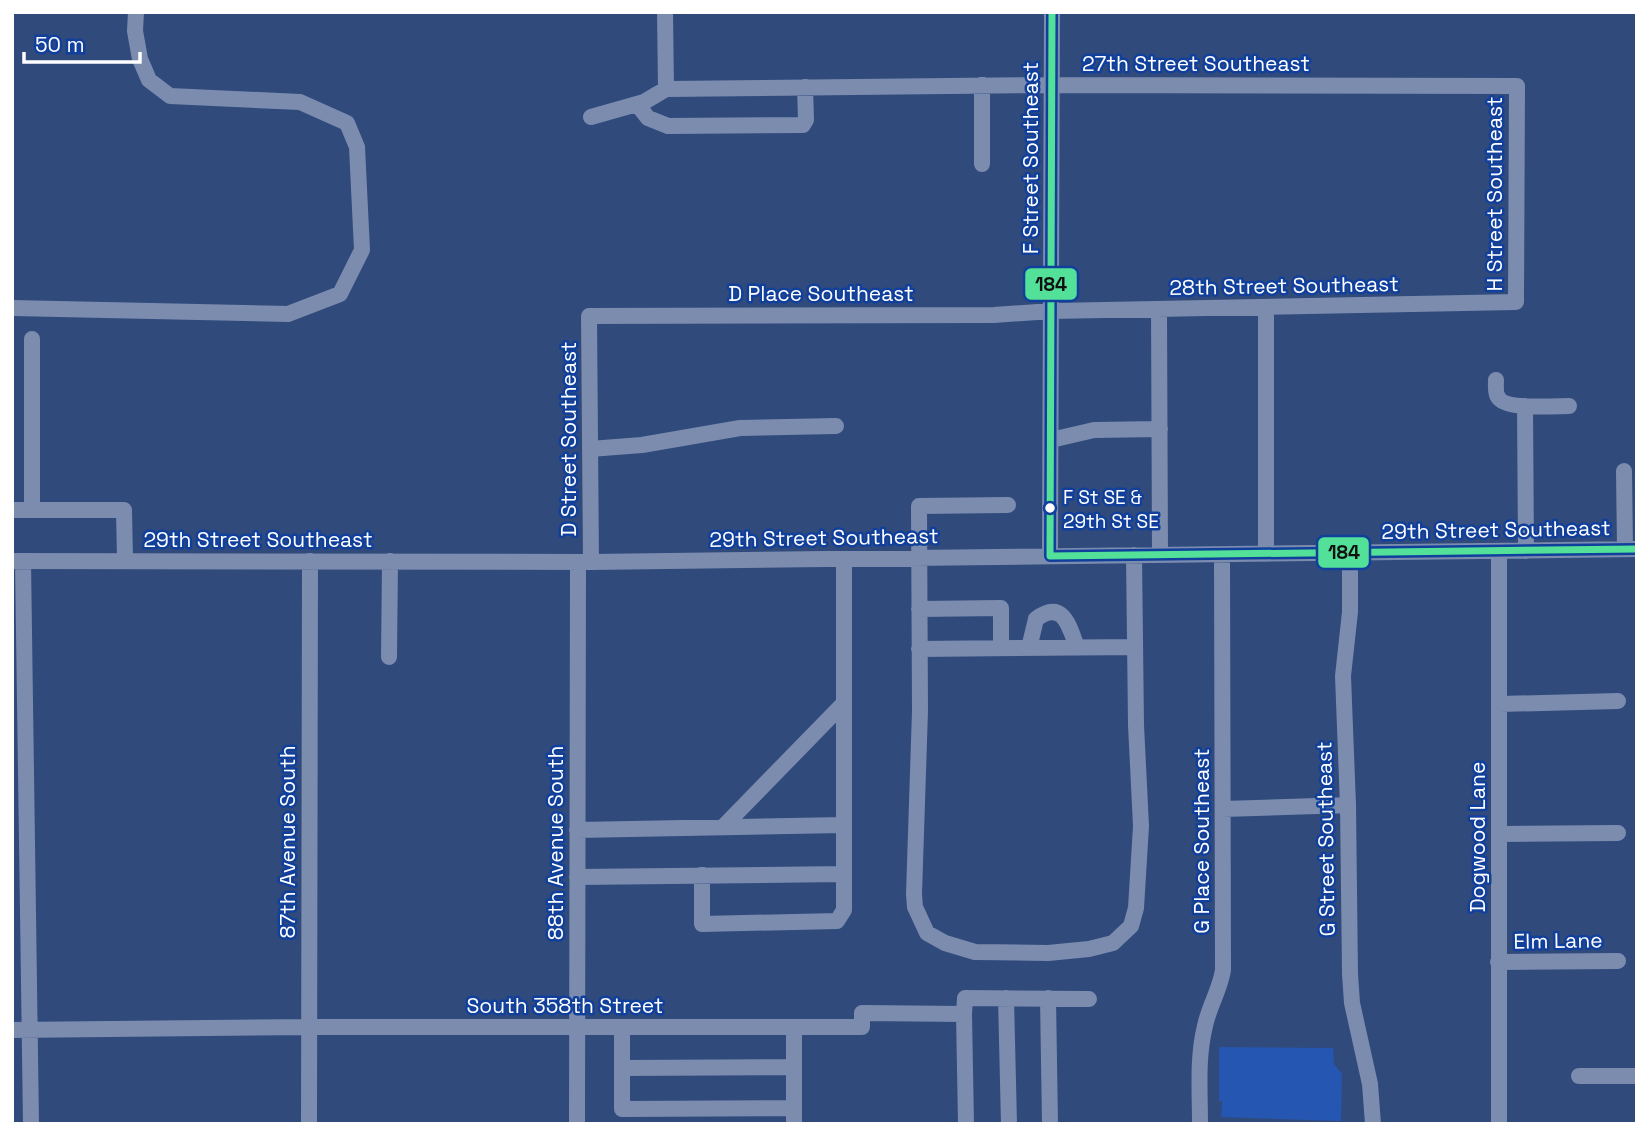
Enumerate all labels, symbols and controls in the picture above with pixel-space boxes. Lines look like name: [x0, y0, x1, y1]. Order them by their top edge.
scale bar: [24, 21, 140, 65]
text: 50 m: [35, 31, 85, 58]
street label: 27th Street Southeast: [1082, 50, 1310, 77]
street label: F Street Southeast: [1017, 62, 1044, 254]
street label: H Street Southeast: [1481, 97, 1508, 291]
line badge: 184: [1024, 267, 1078, 301]
street label: 28th Street Southeast: [1169, 270, 1399, 301]
text: 184: [1035, 272, 1067, 297]
street label: D Place Southeast: [728, 280, 914, 307]
street label: D Street Southeast: [555, 341, 582, 537]
place label: F St SE & 29th St SE: [1063, 485, 1159, 534]
marker: F St SE & 29th St SE: [1043, 501, 1057, 515]
street label: 29th Street Southeast: [1381, 514, 1611, 545]
street label: 29th Street Southeast: [709, 522, 939, 553]
street label: 29th Street Southeast: [143, 526, 373, 553]
line badge: 184: [1317, 536, 1370, 569]
text: 184: [1328, 540, 1360, 565]
street label: G Street Southeast: [1310, 741, 1341, 937]
street label: 87th Avenue South: [274, 745, 301, 939]
street label: 88th Avenue South: [542, 746, 569, 940]
street label: G Place Southeast: [1188, 748, 1215, 934]
street label: Dogwood Lane: [1464, 762, 1491, 912]
street label: Elm Lane: [1513, 926, 1603, 955]
street label: South 358th Street: [466, 992, 664, 1019]

